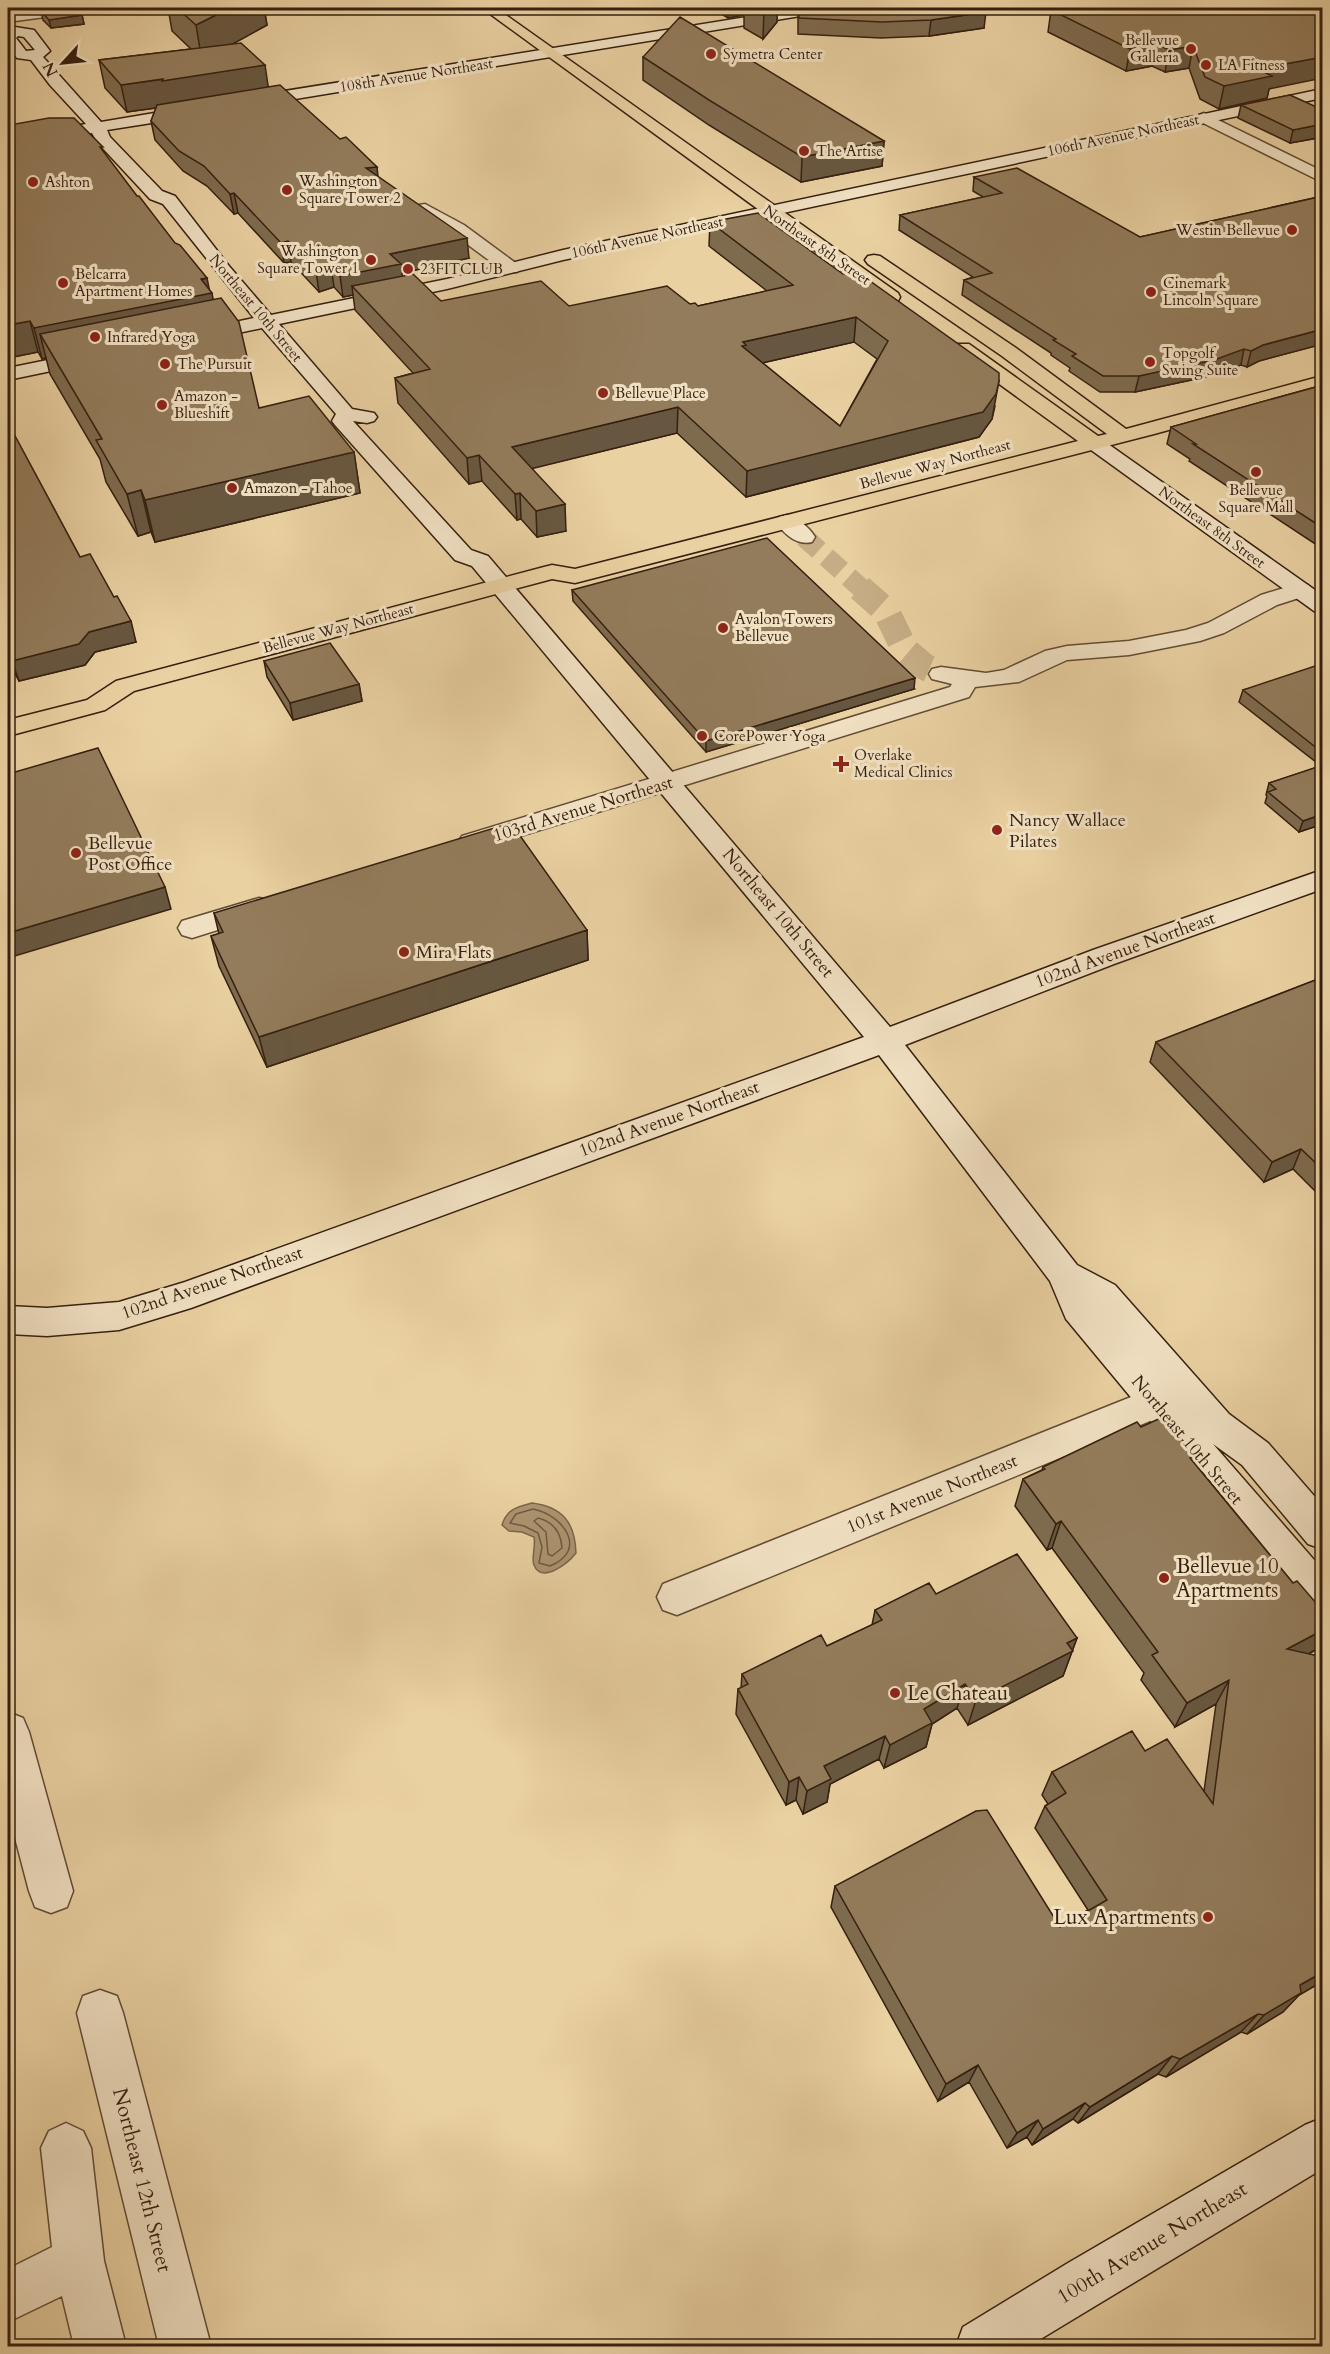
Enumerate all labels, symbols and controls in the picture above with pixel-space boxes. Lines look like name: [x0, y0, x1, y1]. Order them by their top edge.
place label: Bellevue Galleria: [1125, 30, 1180, 67]
north arrow: [33, 33, 93, 93]
marker: Bellevue Galleria: [1184, 42, 1198, 56]
place label: Symetra Center: [723, 44, 823, 64]
marker: Symetra Center: [704, 47, 718, 61]
street label: 108th Avenue Northeast: [338, 53, 494, 97]
place label: LA Fitness: [1218, 55, 1285, 75]
text: N: [38, 58, 63, 81]
marker: LA Fitness: [1199, 58, 1213, 72]
street label: 106th Avenue Northeast: [1045, 109, 1201, 161]
place label: The Artise: [816, 141, 883, 161]
marker: The Artise: [797, 144, 811, 158]
place label: Washington Square Tower 2: [298, 171, 401, 208]
place label: Ashton: [45, 172, 91, 192]
marker: Ashton: [26, 175, 40, 189]
marker: Washington Square Tower 2: [280, 183, 294, 197]
street label: Northeast 8th Street: [759, 200, 875, 290]
street label: 106th Avenue Northeast: [569, 211, 725, 263]
place label: Westin Bellevue: [1175, 220, 1280, 240]
marker: Westin Bellevue: [1285, 223, 1299, 237]
place label: Washington Square Tower 1: [257, 241, 359, 278]
street label: Northeast 10th Street: [205, 250, 307, 366]
marker: Washington Square Tower 1: [364, 253, 378, 267]
place label: 23FITCLUB: [420, 259, 503, 279]
marker: 23FITCLUB: [401, 262, 415, 276]
place label: Belcarra Apartment Homes: [75, 264, 192, 301]
place label: Cinemark Lincoln Square: [1163, 273, 1259, 310]
marker: Belcarra Apartment Homes: [56, 276, 70, 290]
marker: Cinemark Lincoln Square: [1144, 285, 1158, 299]
place label: Infrared Yoga: [107, 327, 196, 347]
marker: Infrared Yoga: [88, 330, 102, 344]
place label: Topgolf Swing Suite: [1162, 343, 1238, 380]
place label: The Pursuit: [177, 354, 252, 374]
marker: Topgolf Swing Suite: [1143, 355, 1157, 369]
marker: The Pursuit: [158, 357, 172, 371]
place label: Bellevue Place: [615, 383, 706, 403]
place label: Amazon - Blueshift: [174, 386, 238, 423]
marker: Bellevue Place: [596, 386, 610, 400]
marker: Amazon - Blueshift: [155, 398, 169, 412]
street label: Bellevue Way Northeast: [857, 434, 1013, 494]
marker: Bellevue Square Mall: [1249, 465, 1263, 479]
place label: Amazon - Tahoe: [244, 478, 353, 498]
place label: Bellevue Square Mall: [1219, 480, 1294, 517]
marker: Amazon - Tahoe: [225, 481, 239, 495]
street label: Northeast 8th Street: [1155, 482, 1270, 573]
street label: Bellevue Way Northeast: [260, 598, 416, 658]
place label: Avalon Towers Bellevue: [735, 609, 833, 646]
marker: Avalon Towers Bellevue: [716, 621, 730, 635]
place label: CorePower Yoga: [714, 726, 826, 746]
marker: CorePower Yoga: [695, 729, 709, 743]
place label: Overlake Medical Clinics: [854, 745, 952, 782]
marker: Overlake Medical Clinics: [832, 755, 850, 773]
street label: 103rd Avenue Northeast: [490, 770, 676, 848]
place label: Nancy Wallace Pilates: [1009, 808, 1126, 854]
marker: Nancy Wallace Pilates: [990, 823, 1004, 837]
place label: Bellevue Post Office: [88, 831, 172, 877]
street label: Northeast 10th Street: [716, 843, 840, 983]
marker: Bellevue Post Office: [69, 846, 83, 860]
street label: 102nd Avenue Northeast: [1031, 906, 1219, 994]
place label: Mira Flats: [416, 940, 492, 965]
marker: Mira Flats: [397, 945, 411, 959]
street label: 102nd Avenue Northeast: [575, 1075, 763, 1163]
street label: 102nd Avenue Northeast: [118, 1240, 306, 1326]
street label: Northeast 10th Street: [1125, 1370, 1249, 1510]
street label: 101st Avenue Northeast: [843, 1448, 1021, 1540]
place label: Bellevue 10 Apartments: [1176, 1552, 1279, 1605]
marker: Bellevue 10 Apartments: [1157, 1571, 1171, 1585]
place label: Le Chateau: [907, 1679, 1008, 1708]
marker: Le Chateau: [888, 1686, 902, 1700]
place label: Lux Apartments: [1053, 1903, 1196, 1932]
marker: Lux Apartments: [1201, 1910, 1215, 1924]
street label: Northeast 12th Street: [105, 2085, 179, 2275]
street label: 100th Avenue Northeast: [1051, 2174, 1253, 2311]

